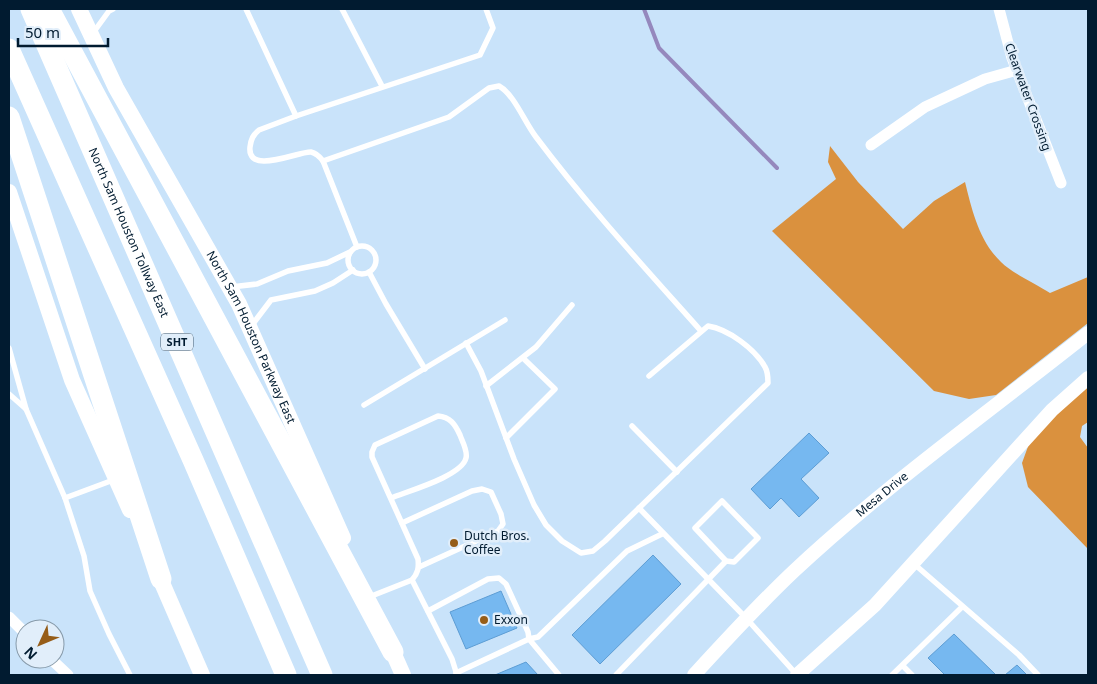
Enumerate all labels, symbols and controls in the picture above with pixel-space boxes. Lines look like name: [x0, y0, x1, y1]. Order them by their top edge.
scale bar: [18, 15, 108, 47]
text: 50 m: [25, 22, 60, 42]
street label: Clearwater Crossing: [1001, 41, 1056, 153]
street label: North Sam Houston Tollway East: [85, 145, 174, 321]
street label: North Sam Houston Parkway East: [203, 248, 300, 427]
road number: SHT: [161, 334, 193, 351]
street label: Mesa Drive: [852, 467, 912, 521]
place label: Dutch Bros. Coffee: [464, 527, 530, 558]
marker: Dutch Bros. Coffee: [448, 537, 460, 549]
place label: Exxon: [494, 611, 528, 628]
marker: Exxon: [478, 614, 490, 626]
north arrow: [15, 619, 65, 669]
text: N: [19, 643, 41, 664]

